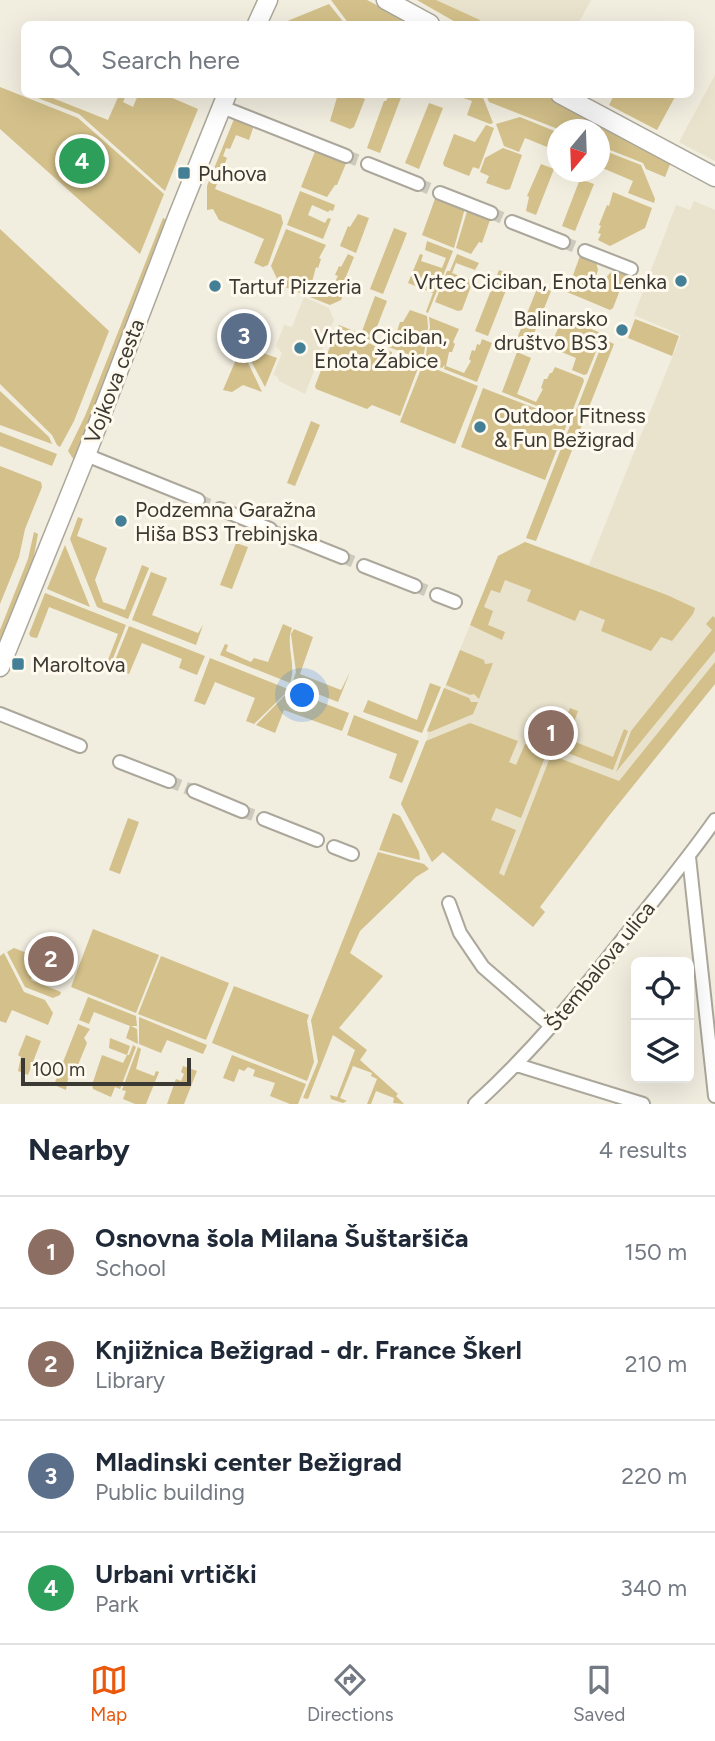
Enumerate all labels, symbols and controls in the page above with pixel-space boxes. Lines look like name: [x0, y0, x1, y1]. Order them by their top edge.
search box: [21, 21, 694, 98]
icon: search: [45, 41, 83, 79]
text: Search here: [101, 44, 240, 76]
north arrow: [547, 119, 610, 182]
pin: 4: [59, 135, 105, 187]
place label: Puhova: [198, 161, 267, 186]
marker: Puhova: [176, 165, 192, 181]
place label: Vrtec Ciciban, Enota Lenka: [414, 269, 667, 294]
marker: Vrtec Ciciban, Enota Lenka: [673, 273, 689, 289]
place label: Tartuf Pizzeria: [229, 274, 362, 299]
marker: Tartuf Pizzeria: [207, 278, 223, 294]
place label: Balinarsko društvo BS3: [494, 306, 608, 355]
pin: 3: [221, 310, 267, 362]
street label: Vojkova cesta: [79, 315, 149, 447]
marker: Balinarsko društvo BS3: [614, 322, 630, 338]
place label: Vrtec Ciciban, Enota Žabice: [314, 324, 447, 373]
marker: Vrtec Ciciban, Enota Žabice: [292, 340, 308, 356]
place label: Outdoor Fitness & Fun Bežigrad: [494, 403, 646, 452]
marker: Outdoor Fitness & Fun Bežigrad: [472, 419, 488, 435]
place label: Podzemna Garažna Hiša BS3 Trebinjska: [135, 497, 318, 546]
marker: Podzemna Garažna Hiša BS3 Trebinjska: [113, 513, 129, 529]
place label: Maroltova: [32, 652, 126, 677]
marker: Maroltova: [10, 656, 26, 672]
your location: [285, 678, 319, 712]
pin: 1: [528, 707, 574, 759]
street label: Štembalova ulica: [540, 896, 660, 1036]
pin: 2: [28, 933, 74, 985]
map controls: [631, 957, 694, 1083]
button: locate: [631, 957, 694, 1020]
button: layers: [631, 1020, 694, 1083]
scale bar: [21, 1055, 191, 1087]
text: 100 m: [32, 1058, 85, 1081]
text: Nearby: [28, 1131, 130, 1168]
text: 4 results: [599, 1136, 687, 1164]
text: Osnovna šola Milana Šuštaršiča: [95, 1222, 469, 1254]
text: 1: [46, 1238, 56, 1266]
text: 150 m: [624, 1238, 687, 1266]
text: School: [95, 1254, 166, 1282]
text: Knjižnica Bežigrad - dr. France Škerl: [95, 1334, 522, 1366]
text: 2: [44, 1350, 58, 1378]
text: 210 m: [625, 1350, 687, 1378]
text: Library: [95, 1366, 165, 1394]
text: Mladinski center Bežigrad: [95, 1446, 402, 1478]
text: 3: [45, 1462, 57, 1490]
text: 220 m: [621, 1462, 687, 1490]
text: Public building: [95, 1478, 245, 1506]
text: Urbani vrtički: [95, 1558, 257, 1590]
text: 4: [44, 1574, 58, 1602]
text: 340 m: [620, 1574, 687, 1602]
text: Park: [95, 1590, 139, 1618]
tab: Map: [90, 1661, 128, 1726]
tab: Directions: [307, 1661, 394, 1726]
tab: Saved: [573, 1661, 625, 1726]

